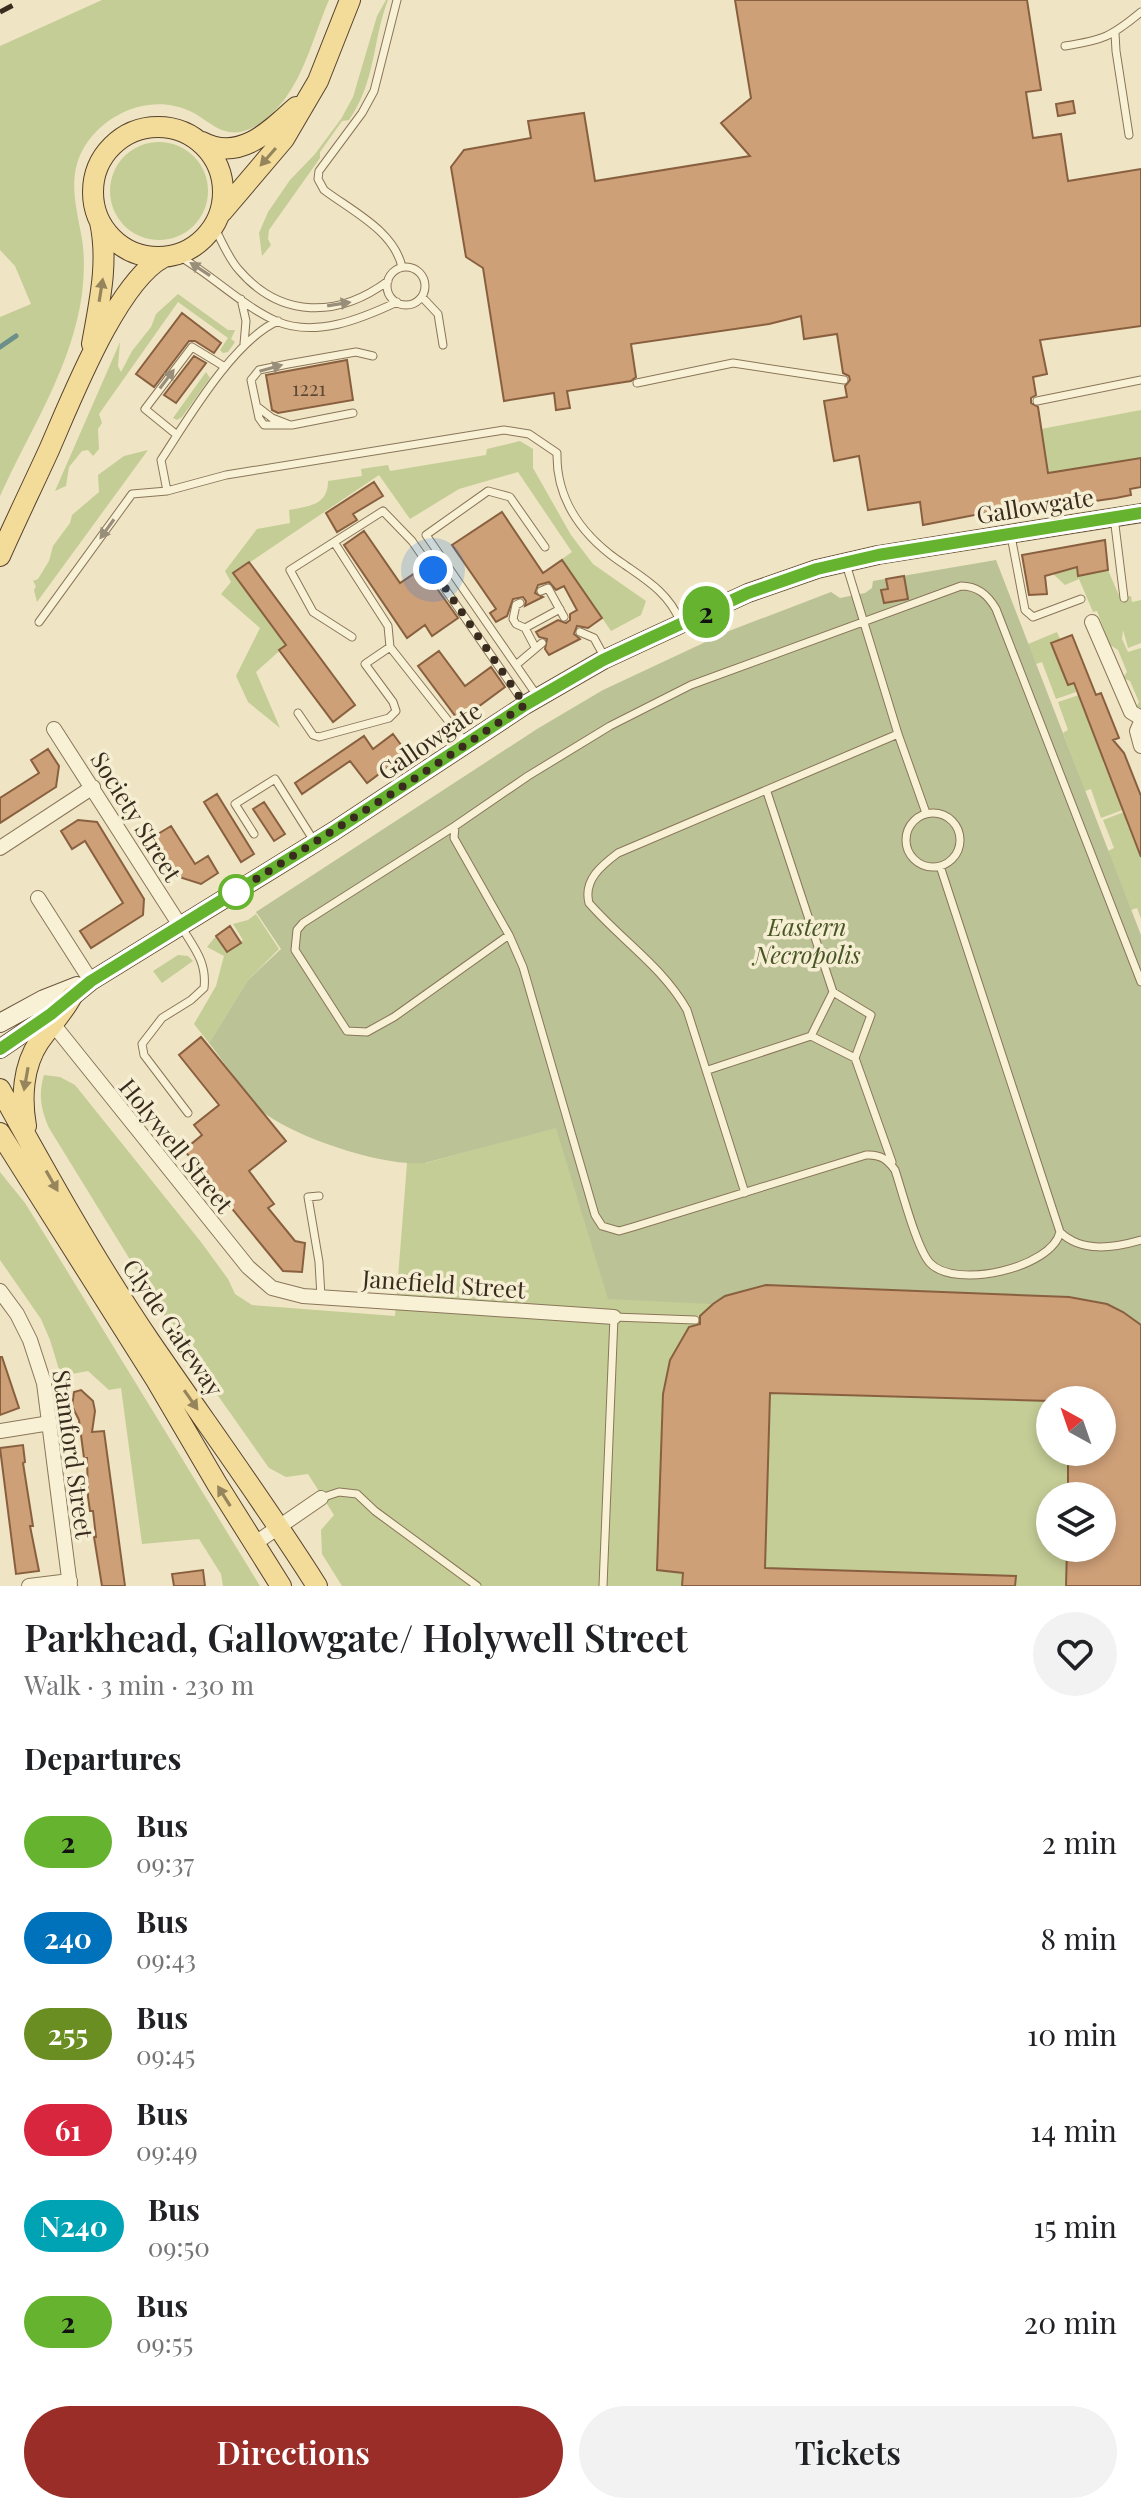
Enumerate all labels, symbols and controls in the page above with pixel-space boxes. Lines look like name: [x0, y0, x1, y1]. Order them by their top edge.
one-way arrow: [260, 147, 278, 166]
one-way arrow: [189, 262, 211, 276]
one-way arrow: [95, 277, 108, 302]
one-way arrow: [326, 298, 351, 310]
one-way arrow: [259, 361, 283, 374]
one-way arrow: [159, 369, 175, 389]
house number: 1221: [292, 374, 326, 401]
street label: Gallowgate: [974, 480, 1096, 530]
one-way arrow: [99, 518, 115, 540]
your location: [413, 550, 453, 590]
line badge: 2: [680, 586, 732, 638]
text: 2: [699, 593, 713, 630]
street label: Gallowgate: [371, 694, 487, 786]
street label: Society Street: [84, 745, 190, 887]
unlabelled marker: [219, 875, 253, 909]
park label: Eastern Necropolis: [751, 910, 861, 970]
one-way arrow: [20, 1067, 32, 1092]
street label: Holywell Street: [113, 1071, 241, 1219]
one-way arrow: [45, 1170, 59, 1192]
street label: Clyde Gateway: [116, 1252, 232, 1402]
street label: Janefield Street: [360, 1261, 527, 1305]
street label: Stamford Street: [46, 1368, 102, 1541]
north arrow: [1036, 1386, 1116, 1466]
map controls: [1036, 1386, 1116, 1562]
one-way arrow: [183, 1390, 198, 1411]
button: layers: [1036, 1482, 1116, 1562]
one-way arrow: [218, 1485, 232, 1507]
text: Parkhead, Gallowgate/ Holywell Street: [24, 1611, 688, 1662]
button: heart: [1033, 1612, 1117, 1696]
text: Walk · 3 min · 230 m: [24, 1667, 254, 1702]
text: Departures: [24, 1738, 181, 1778]
text: Bus: [136, 1805, 188, 1845]
text: 2 min: [1042, 1822, 1117, 1862]
text: 2: [61, 1823, 75, 1860]
text: 09:37: [136, 1845, 194, 1880]
text: Bus: [136, 1901, 188, 1941]
text: 8 min: [1041, 1918, 1117, 1958]
text: 240: [44, 1919, 92, 1956]
text: 09:43: [136, 1941, 196, 1976]
text: Bus: [136, 1997, 188, 2037]
text: 10 min: [1027, 2014, 1117, 2054]
text: 255: [48, 2015, 88, 2052]
text: 09:45: [136, 2037, 195, 2072]
text: Bus: [136, 2093, 188, 2133]
text: 14 min: [1030, 2110, 1117, 2150]
text: 61: [55, 2111, 81, 2148]
text: 09:49: [136, 2133, 198, 2168]
text: Bus: [148, 2189, 200, 2229]
text: 15 min: [1033, 2206, 1117, 2246]
text: N240: [40, 2207, 108, 2244]
text: 09:50: [148, 2229, 210, 2264]
text: Bus: [136, 2285, 188, 2325]
text: 20 min: [1024, 2302, 1117, 2342]
text: 2: [61, 2303, 75, 2340]
text: 09:55: [136, 2325, 193, 2360]
button: Directions: [24, 2406, 563, 2498]
button: Tickets: [579, 2406, 1117, 2498]

